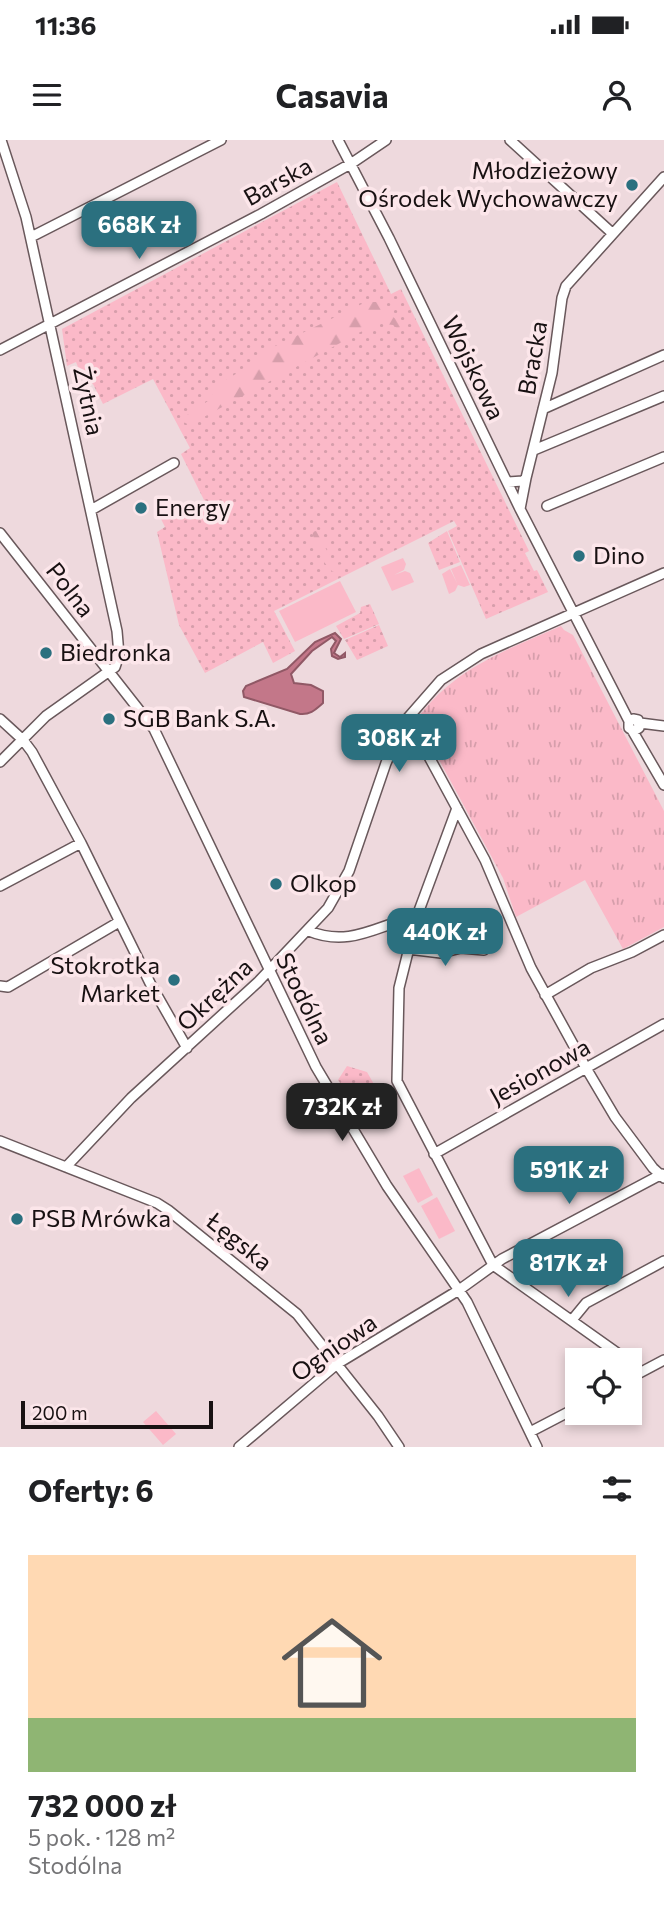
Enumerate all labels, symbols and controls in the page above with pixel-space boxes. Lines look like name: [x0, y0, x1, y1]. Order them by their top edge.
text: 11:36: [35, 9, 97, 40]
text: Casavia: [275, 75, 389, 115]
icon: menu: [28, 76, 66, 114]
icon: person: [598, 76, 636, 114]
street label: Barska: [238, 150, 317, 211]
place label: Młodzieżowy Ośrodek Wychowawczy: [358, 155, 618, 212]
marker: Młodzieżowy Ośrodek Wychowawczy: [624, 177, 640, 193]
pin: 668K zł: [74, 201, 204, 261]
text: 668K zł: [97, 210, 181, 238]
street label: Wojskowa: [437, 311, 512, 424]
street label: Bracka: [511, 318, 552, 397]
street label: Żytnia: [68, 363, 111, 438]
place label: Energy: [155, 492, 231, 521]
marker: Energy: [133, 500, 149, 516]
place label: Dino: [593, 540, 645, 569]
marker: Dino: [571, 548, 587, 564]
street label: Polna: [41, 556, 102, 622]
place label: Biedronka: [60, 637, 171, 666]
marker: Biedronka: [38, 645, 54, 661]
place label: SGB Bank S.A.: [123, 703, 276, 732]
marker: SGB Bank S.A.: [101, 711, 117, 727]
pin: 308K zł: [334, 714, 464, 774]
text: 308K zł: [357, 723, 441, 751]
place label: Olkop: [290, 868, 357, 897]
marker: Olkop: [268, 876, 284, 892]
pin: 440K zł: [380, 908, 510, 968]
text: 440K zł: [403, 917, 487, 945]
street label: Stodólna: [271, 948, 340, 1049]
place label: Stokrotka Market: [50, 950, 160, 1007]
street label: Okrężna: [170, 952, 258, 1036]
marker: Stokrotka Market: [166, 972, 182, 988]
street label: Jesionowa: [484, 1031, 595, 1110]
pin: 732K zł: [277, 1084, 407, 1143]
text: 732K zł: [302, 1092, 382, 1120]
pin: 591K zł: [504, 1146, 634, 1206]
text: 591K zł: [530, 1155, 608, 1183]
place label: PSB Mrówka: [31, 1203, 171, 1232]
street label: Łęgska: [200, 1205, 279, 1276]
marker: PSB Mrówka: [9, 1211, 25, 1227]
pin: 817K zł: [503, 1240, 633, 1299]
text: 817K zł: [529, 1248, 607, 1276]
street label: Ogniowa: [285, 1307, 382, 1387]
map controls: [565, 1348, 642, 1425]
button: locate: [565, 1348, 642, 1425]
scale bar: [21, 1398, 214, 1430]
text: 200 m: [32, 1401, 88, 1424]
icon: filters: [598, 1470, 636, 1508]
text: Oferty: 6: [28, 1471, 154, 1508]
icon: home: [269, 1600, 395, 1726]
text: 732 000 zł: [28, 1786, 176, 1823]
text: 5 pok. · 128 m²: [28, 1823, 175, 1851]
text: Stodólna: [28, 1851, 122, 1879]

